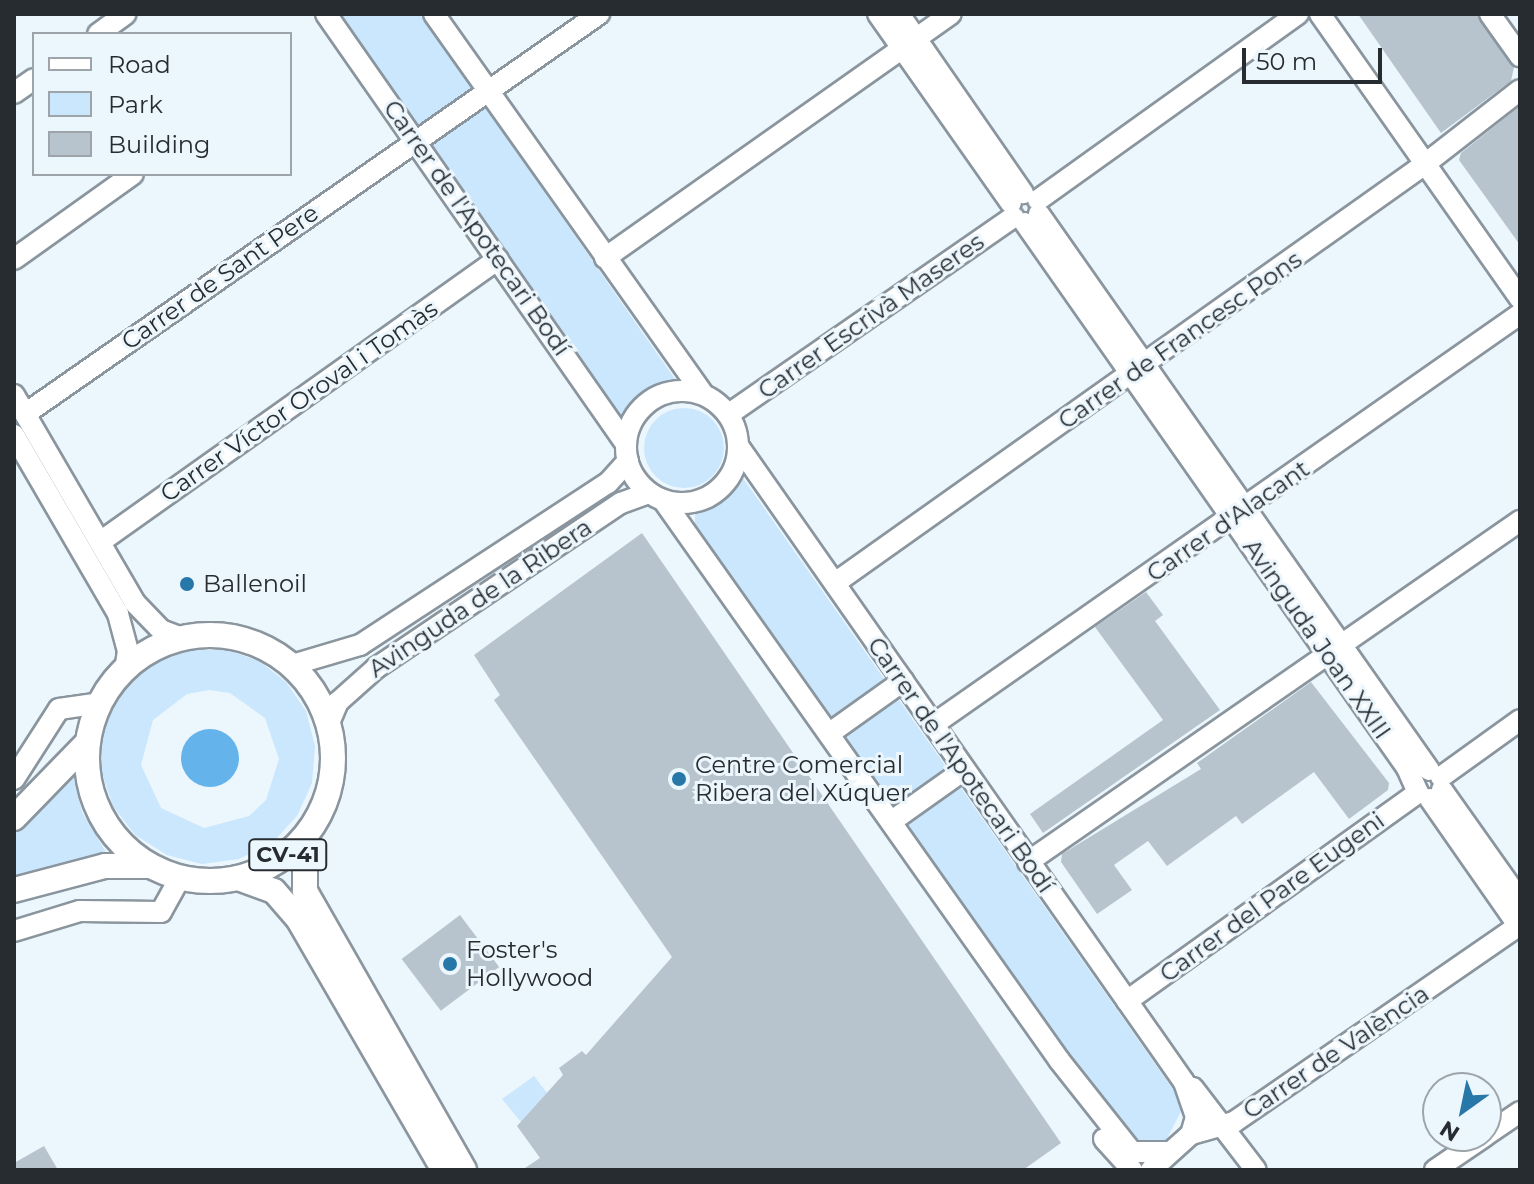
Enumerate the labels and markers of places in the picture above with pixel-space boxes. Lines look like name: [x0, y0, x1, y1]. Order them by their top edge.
place label: Ballenoil: [203, 570, 307, 598]
marker: Ballenoil: [178, 575, 196, 593]
place label: Centre Comercial Ribera del Xúquer: [695, 751, 910, 807]
marker: Centre Comercial Ribera del Xúquer: [670, 770, 688, 788]
place label: Foster's Hollywood: [466, 936, 593, 992]
marker: Foster's Hollywood: [441, 955, 459, 973]

